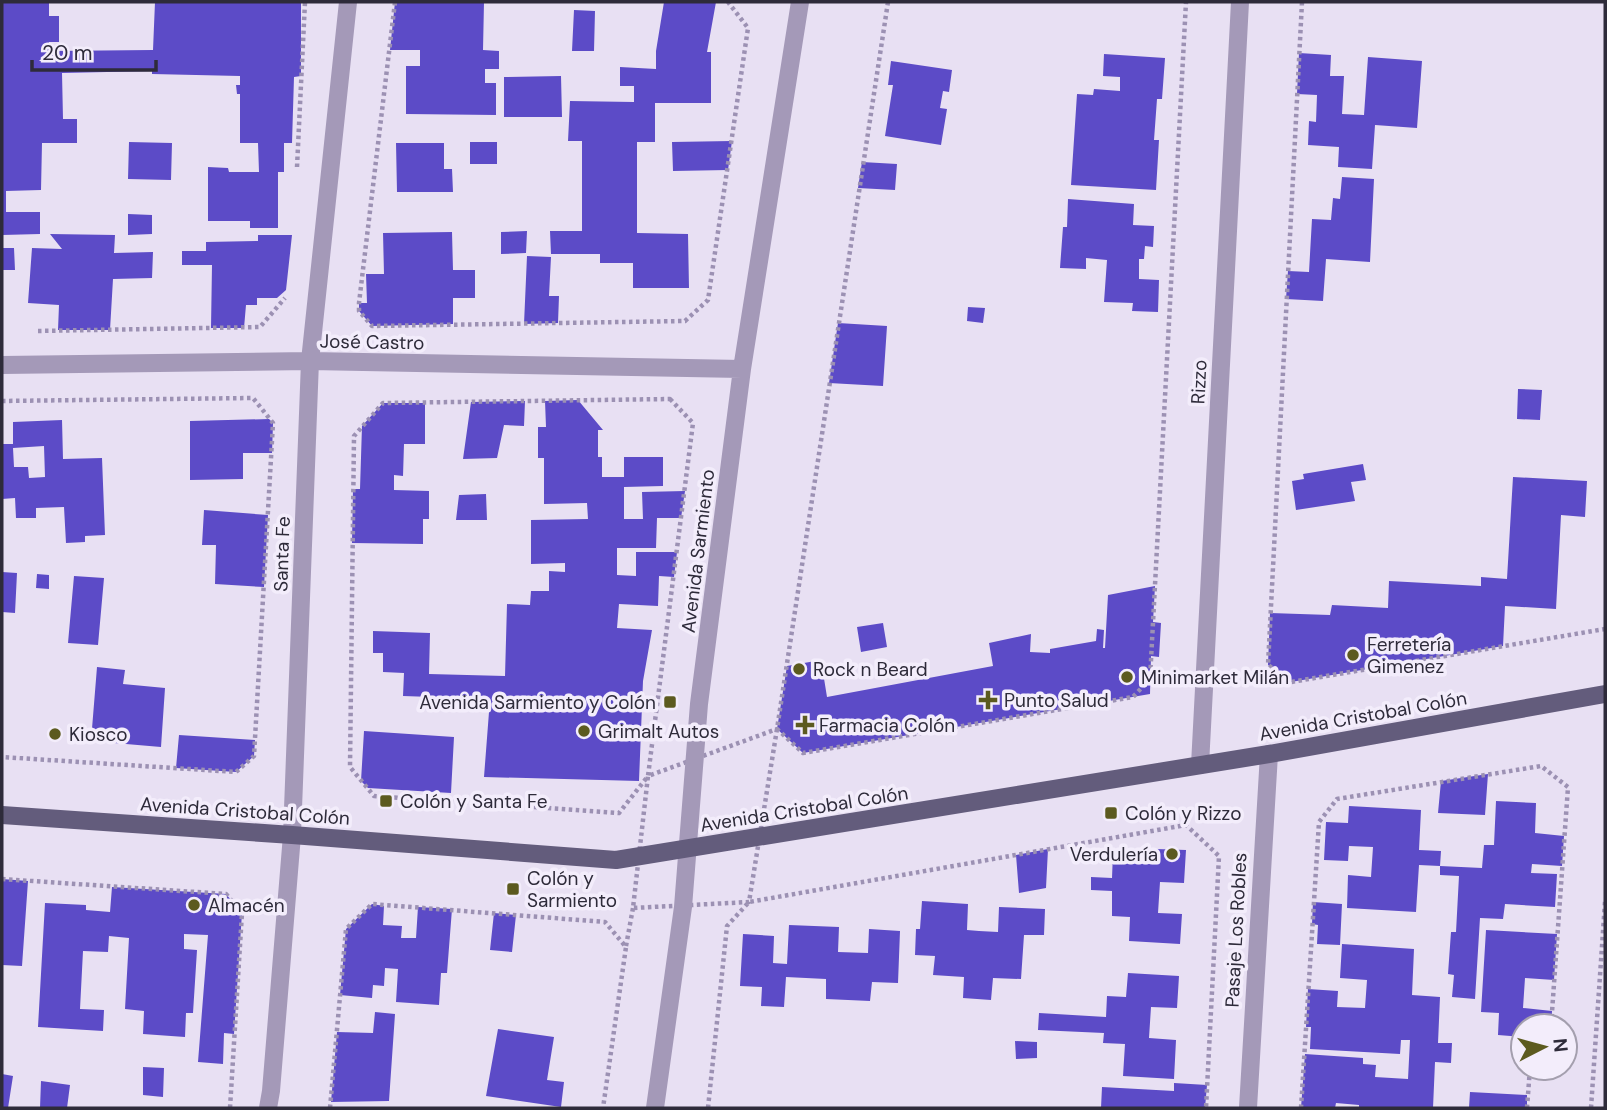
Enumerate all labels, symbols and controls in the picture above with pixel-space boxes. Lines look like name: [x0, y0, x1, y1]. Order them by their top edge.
scale bar: [32, 28, 156, 72]
text: 20 m: [42, 39, 93, 67]
street label: José Castro: [319, 329, 425, 355]
street label: Rizzo: [1185, 359, 1213, 405]
street label: Avenida Sarmiento: [676, 468, 720, 634]
street label: Santa Fe: [268, 516, 296, 592]
place label: Ferretería Gimenez: [1367, 632, 1451, 679]
marker: Ferretería Gimenez: [1345, 647, 1361, 663]
place label: Rock n Beard: [813, 657, 928, 682]
marker: Rock n Beard: [791, 661, 807, 677]
place label: Minimarket Milán: [1141, 665, 1289, 690]
marker: Minimarket Milán: [1119, 669, 1135, 685]
street label: Avenida Cristobal Colón: [1257, 685, 1469, 747]
place label: Punto Salud: [1004, 688, 1109, 713]
place label: Avenida Sarmiento y Colón: [419, 690, 656, 715]
marker: Punto Salud: [978, 690, 998, 710]
marker: Avenida Sarmiento y Colón: [662, 694, 678, 710]
place label: Farmacia Colón: [819, 713, 955, 738]
marker: Farmacia Colón: [797, 717, 813, 733]
place label: Grimalt Autos: [598, 719, 719, 744]
place label: Kiosco: [69, 722, 128, 747]
marker: Grimalt Autos: [576, 723, 592, 739]
marker: Kiosco: [47, 726, 63, 742]
street label: Avenida Cristobal Colón: [698, 780, 910, 838]
place label: Colón y Santa Fe: [400, 789, 548, 814]
street label: Avenida Cristobal Colón: [139, 791, 351, 831]
marker: Colón y Santa Fe: [378, 793, 394, 809]
place label: Colón y Rizzo: [1125, 801, 1242, 826]
marker: Colón y Rizzo: [1103, 805, 1119, 821]
place label: Verdulería: [1070, 842, 1158, 867]
marker: Verdulería: [1164, 846, 1180, 862]
street label: Pasaje Los Robles: [1219, 852, 1253, 1008]
place label: Colón y Sarmiento: [527, 866, 617, 913]
marker: Colón y Sarmiento: [505, 881, 521, 897]
place label: Almacén: [208, 893, 285, 918]
marker: Almacén: [186, 897, 202, 913]
north arrow: [1509, 1012, 1579, 1082]
text: N: [1547, 1037, 1574, 1053]

